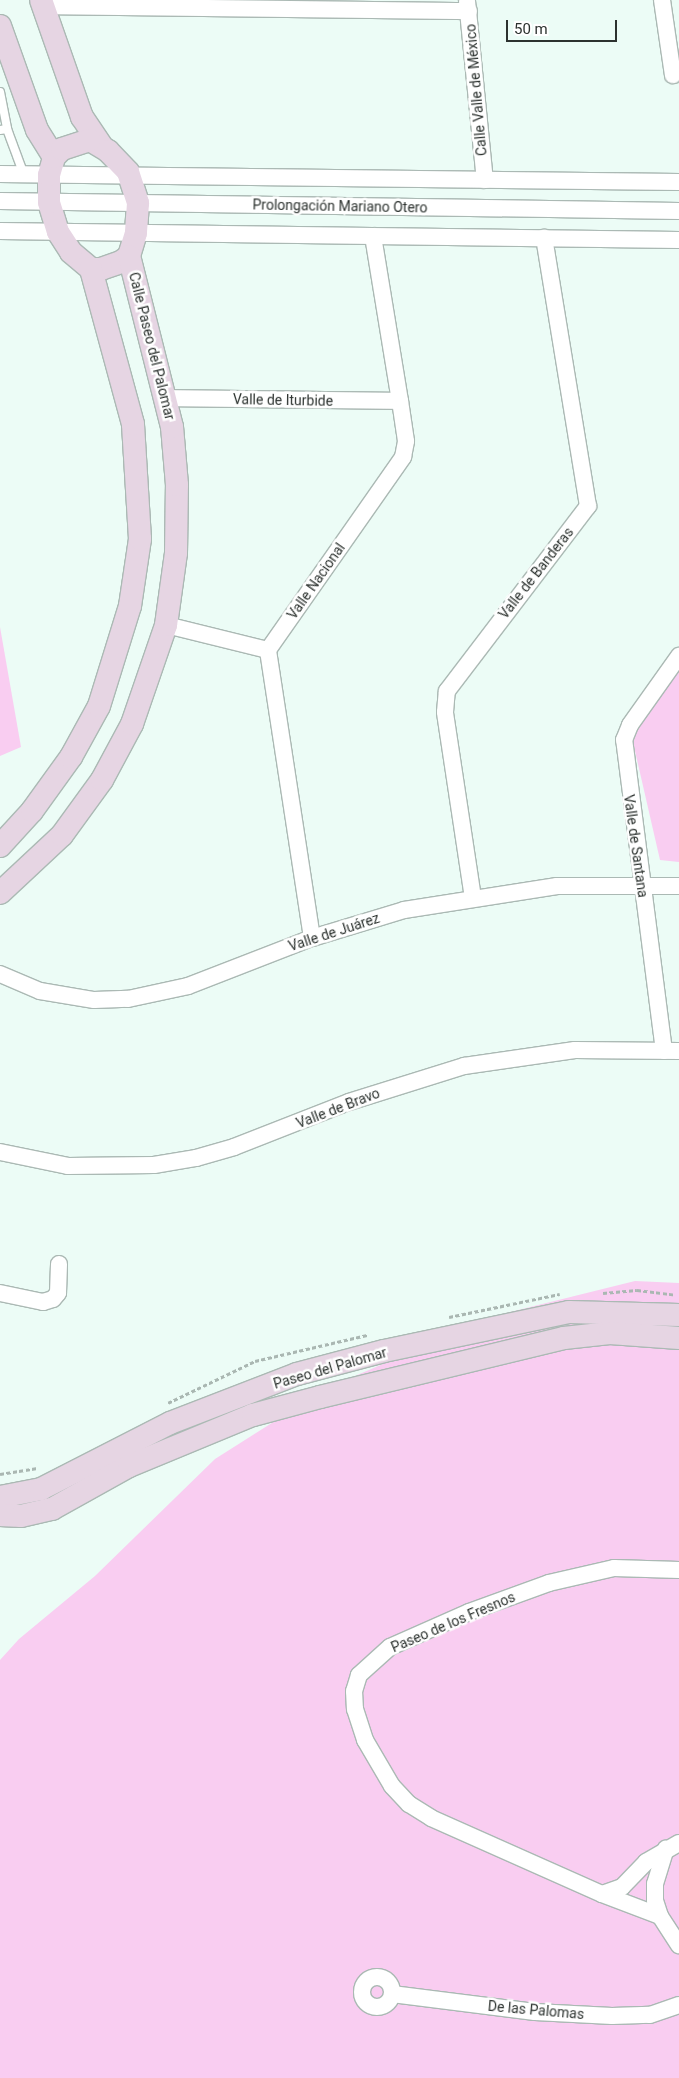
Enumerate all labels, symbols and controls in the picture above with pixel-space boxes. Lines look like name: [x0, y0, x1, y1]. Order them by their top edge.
scale bar: [509, 10, 620, 42]
text: 50 m: [514, 20, 548, 38]
street label: Calle Valle de México: [462, 23, 490, 157]
street label: Prolongación Mariano Otero: [252, 196, 428, 216]
street label: Calle Paseo del Palomar: [126, 270, 178, 422]
street label: Valle de Iturbide: [233, 391, 333, 409]
street label: Valle de Banderas: [495, 524, 577, 622]
street label: Valle Nacional: [284, 540, 348, 622]
street label: Valle de Santana: [620, 793, 652, 899]
street label: Valle de Juárez: [286, 909, 382, 955]
street label: Valle de Bravo: [294, 1084, 382, 1132]
street label: Paseo del Palomar: [271, 1344, 389, 1392]
street label: Paseo de los Fresnos: [388, 1588, 518, 1656]
street label: De las Palomas: [487, 1997, 585, 2023]

